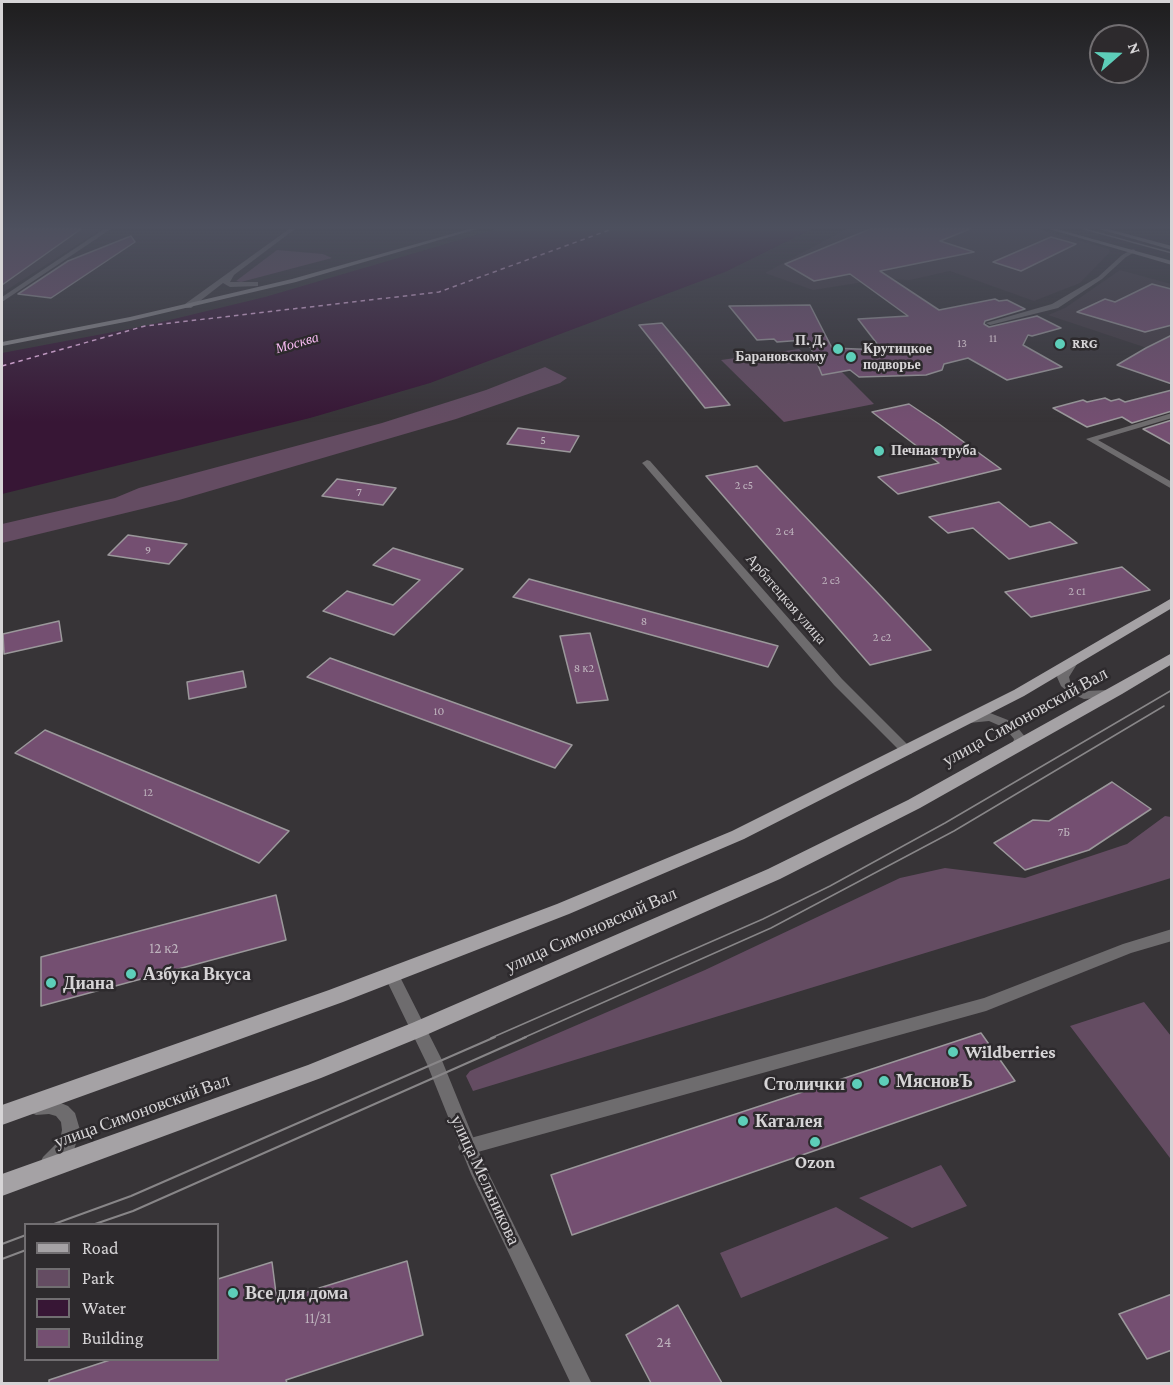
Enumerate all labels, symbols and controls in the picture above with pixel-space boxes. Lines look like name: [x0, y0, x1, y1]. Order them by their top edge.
north arrow: [1089, 24, 1149, 84]
text: N: [1125, 40, 1144, 56]
water label: Москва: [273, 329, 321, 357]
house number: 11: [989, 331, 997, 345]
place label: П. Д. Барановскому: [735, 333, 826, 366]
house number: 13: [957, 336, 967, 350]
place label: RRG: [1072, 336, 1098, 352]
marker: RRG: [1053, 337, 1067, 351]
place label: Крутицкое подворье: [863, 341, 932, 374]
marker: П. Д. Барановскому: [831, 342, 845, 356]
marker: Крутицкое подворье: [844, 350, 858, 364]
house number: 5: [540, 433, 546, 447]
place label: Печная труба: [891, 443, 976, 459]
marker: Печная труба: [872, 444, 886, 458]
house number: 2 c5: [735, 478, 753, 492]
house number: 7: [356, 485, 362, 499]
house number: 2 c4: [776, 524, 794, 538]
house number: 9: [145, 543, 151, 557]
street label: Арбатецкая улица: [742, 550, 830, 648]
house number: 2 c3: [822, 573, 840, 587]
house number: 2 с1: [1068, 584, 1086, 598]
house number: 8: [641, 614, 647, 628]
house number: 2 c2: [873, 630, 891, 644]
house number: 8 к2: [574, 661, 594, 675]
street label: улица Симоновский Вал: [939, 663, 1111, 771]
house number: 10: [434, 704, 444, 718]
house number: 12: [143, 785, 153, 799]
house number: 7Б: [1058, 825, 1070, 839]
street label: улица Симоновский Вал: [502, 882, 680, 978]
house number: 12 к2: [149, 939, 179, 957]
place label: Азбука Вкуса: [143, 963, 251, 985]
marker: Азбука Вкуса: [124, 967, 138, 981]
place label: Диана: [63, 972, 114, 994]
marker: Диана: [44, 976, 58, 990]
place label: Wildberries: [965, 1041, 1056, 1063]
marker: Wildberries: [946, 1045, 960, 1059]
street label: улица Симоновский Вал: [51, 1069, 233, 1153]
place label: МясновЪ: [896, 1070, 973, 1092]
place label: Столички: [764, 1073, 845, 1095]
marker: МясновЪ: [877, 1074, 891, 1088]
marker: Столички: [850, 1077, 864, 1091]
place label: Каталея: [755, 1110, 822, 1132]
street label: улица Мельникова: [445, 1111, 525, 1249]
marker: Каталея: [736, 1114, 750, 1128]
marker: Ozon: [808, 1135, 822, 1149]
place label: Ozon: [795, 1151, 835, 1173]
legend: [24, 1223, 219, 1361]
text: Road: [82, 1238, 119, 1258]
text: Park: [82, 1268, 114, 1288]
place label: Все для дома: [245, 1282, 348, 1304]
marker: Все для дома: [226, 1286, 240, 1300]
text: Water: [82, 1298, 126, 1318]
house number: 11/31: [305, 1309, 331, 1327]
text: Building: [82, 1328, 143, 1348]
house number: 24: [657, 1333, 671, 1351]

